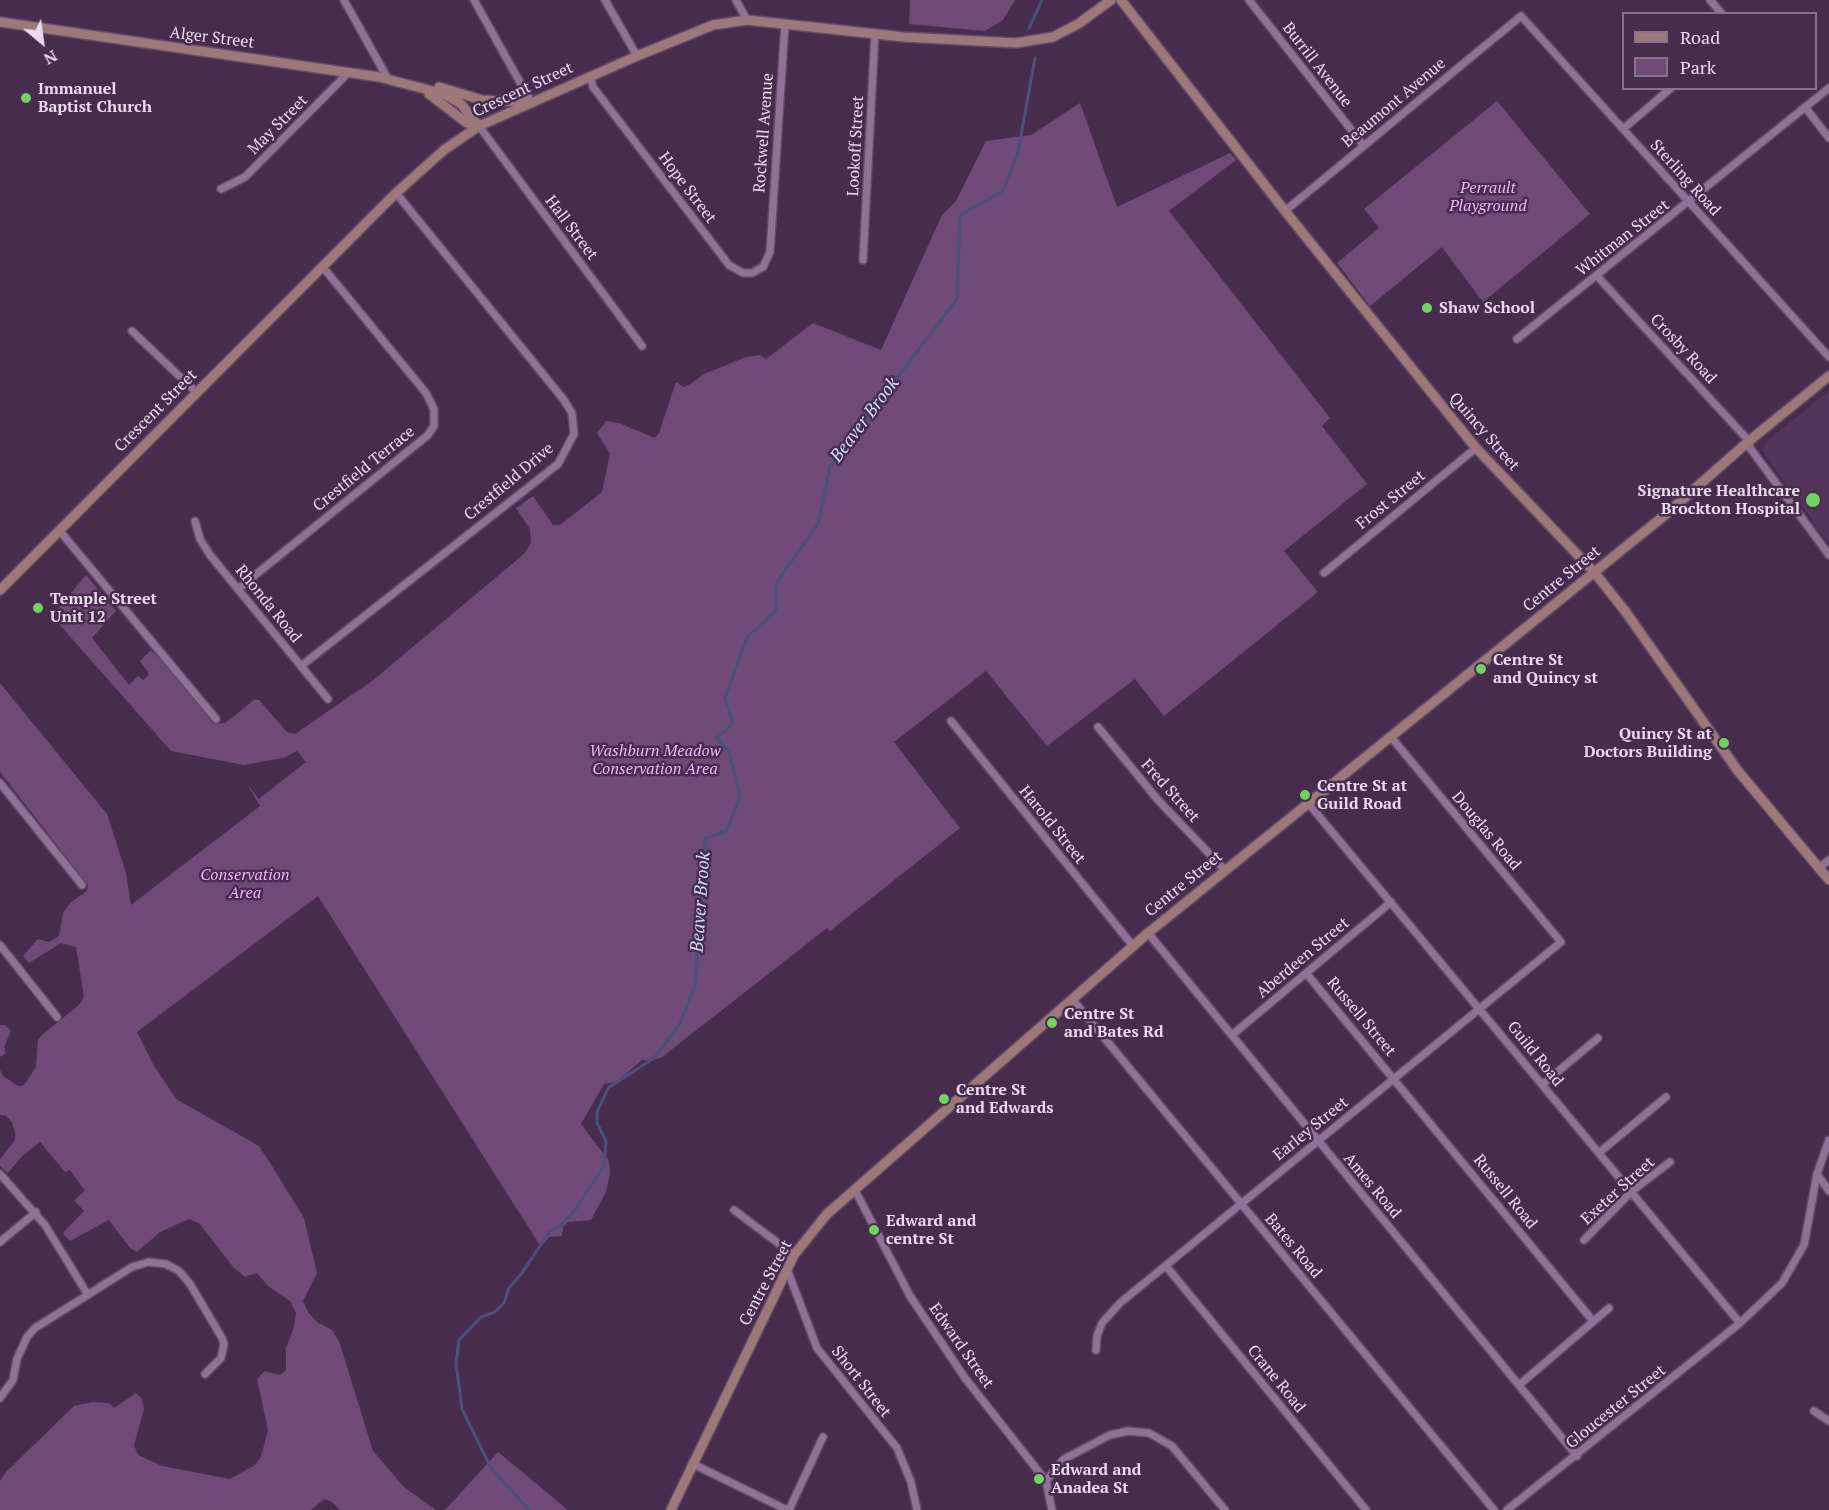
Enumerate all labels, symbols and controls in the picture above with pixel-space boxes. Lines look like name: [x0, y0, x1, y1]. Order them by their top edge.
north arrow: [12, 12, 72, 72]
legend: [1622, 12, 1817, 90]
street label: Burrill Avenue: [1278, 19, 1356, 111]
street label: Alger Street: [169, 23, 255, 53]
text: Road: [1680, 25, 1720, 49]
text: N: [40, 45, 61, 70]
street label: Beaumont Avenue: [1338, 54, 1450, 152]
text: Park: [1680, 55, 1716, 79]
street label: Crescent Street: [470, 58, 576, 122]
street label: Rockwell Avenue: [750, 73, 778, 193]
place label: Immanuel Baptist Church: [38, 79, 152, 117]
marker: Immanuel Baptist Church: [19, 91, 33, 105]
street label: May Street: [244, 91, 312, 159]
street label: Lookoff Street: [844, 95, 868, 197]
street label: Sterling Road: [1646, 136, 1724, 220]
street label: Hope Street: [654, 149, 720, 227]
park label: Perrault Playground: [1449, 178, 1527, 216]
street label: Hall Street: [540, 192, 602, 264]
street label: Whitman Street: [1573, 196, 1673, 280]
place label: Shaw School: [1439, 298, 1535, 318]
marker: Shaw School: [1420, 301, 1434, 315]
street label: Crosby Road: [1646, 310, 1720, 388]
street label: Crescent Street: [111, 366, 201, 456]
water label: Beaver Brook: [826, 373, 904, 467]
street label: Quincy Street: [1445, 389, 1523, 475]
street label: Crestfield Terrace: [309, 422, 419, 516]
street label: Crestfield Drive: [460, 439, 558, 525]
street label: Frost Street: [1353, 466, 1429, 534]
place label: Signature Healthcare Brockton Hospital: [1637, 481, 1800, 519]
marker: Signature Healthcare Brockton Hospital: [1804, 491, 1822, 509]
street label: Centre Street: [1519, 542, 1605, 616]
street label: Rhonda Road: [231, 561, 305, 647]
place label: Temple Street Unit 12: [50, 589, 157, 627]
marker: Temple Street Unit 12: [31, 601, 45, 615]
place label: Centre St and Quincy st: [1493, 650, 1598, 688]
marker: Centre St and Quincy st: [1474, 662, 1488, 676]
place label: Quincy St at Doctors Building: [1584, 724, 1712, 762]
marker: Quincy St at Doctors Building: [1717, 736, 1731, 750]
park label: Washburn Meadow Conservation Area: [589, 741, 721, 779]
street label: Fred Street: [1137, 755, 1203, 827]
place label: Centre St at Guild Road: [1317, 776, 1407, 814]
street label: Harold Street: [1015, 782, 1089, 868]
marker: Centre St at Guild Road: [1298, 788, 1312, 802]
street label: Douglas Road: [1447, 788, 1525, 874]
street label: Centre Street: [1141, 847, 1227, 921]
water label: Beaver Brook: [687, 851, 715, 953]
park label: Conservation Area: [200, 865, 290, 903]
street label: Aberdeen Street: [1253, 914, 1353, 1002]
street label: Russell Street: [1322, 973, 1400, 1061]
place label: Centre St and Bates Rd: [1064, 1004, 1164, 1042]
marker: Centre St and Bates Rd: [1045, 1016, 1059, 1030]
street label: Guild Road: [1503, 1018, 1567, 1090]
place label: Centre St and Edwards: [956, 1080, 1054, 1118]
marker: Centre St and Edwards: [937, 1092, 951, 1106]
street label: Earley Street: [1270, 1093, 1352, 1165]
street label: Ames Road: [1339, 1149, 1405, 1223]
street label: Russell Road: [1469, 1151, 1541, 1233]
street label: Exeter Street: [1577, 1153, 1659, 1229]
street label: Bates Road: [1260, 1210, 1326, 1282]
place label: Edward and centre St: [886, 1211, 976, 1249]
marker: Edward and centre St: [867, 1223, 881, 1237]
street label: Centre Street: [735, 1237, 797, 1329]
street label: Edward Street: [925, 1300, 997, 1392]
street label: Crane Road: [1243, 1341, 1309, 1417]
street label: Short Street: [827, 1342, 895, 1422]
street label: Gloucester Street: [1562, 1361, 1670, 1453]
place label: Edward and Anadea St: [1051, 1460, 1141, 1498]
marker: Edward and Anadea St: [1032, 1472, 1046, 1486]

